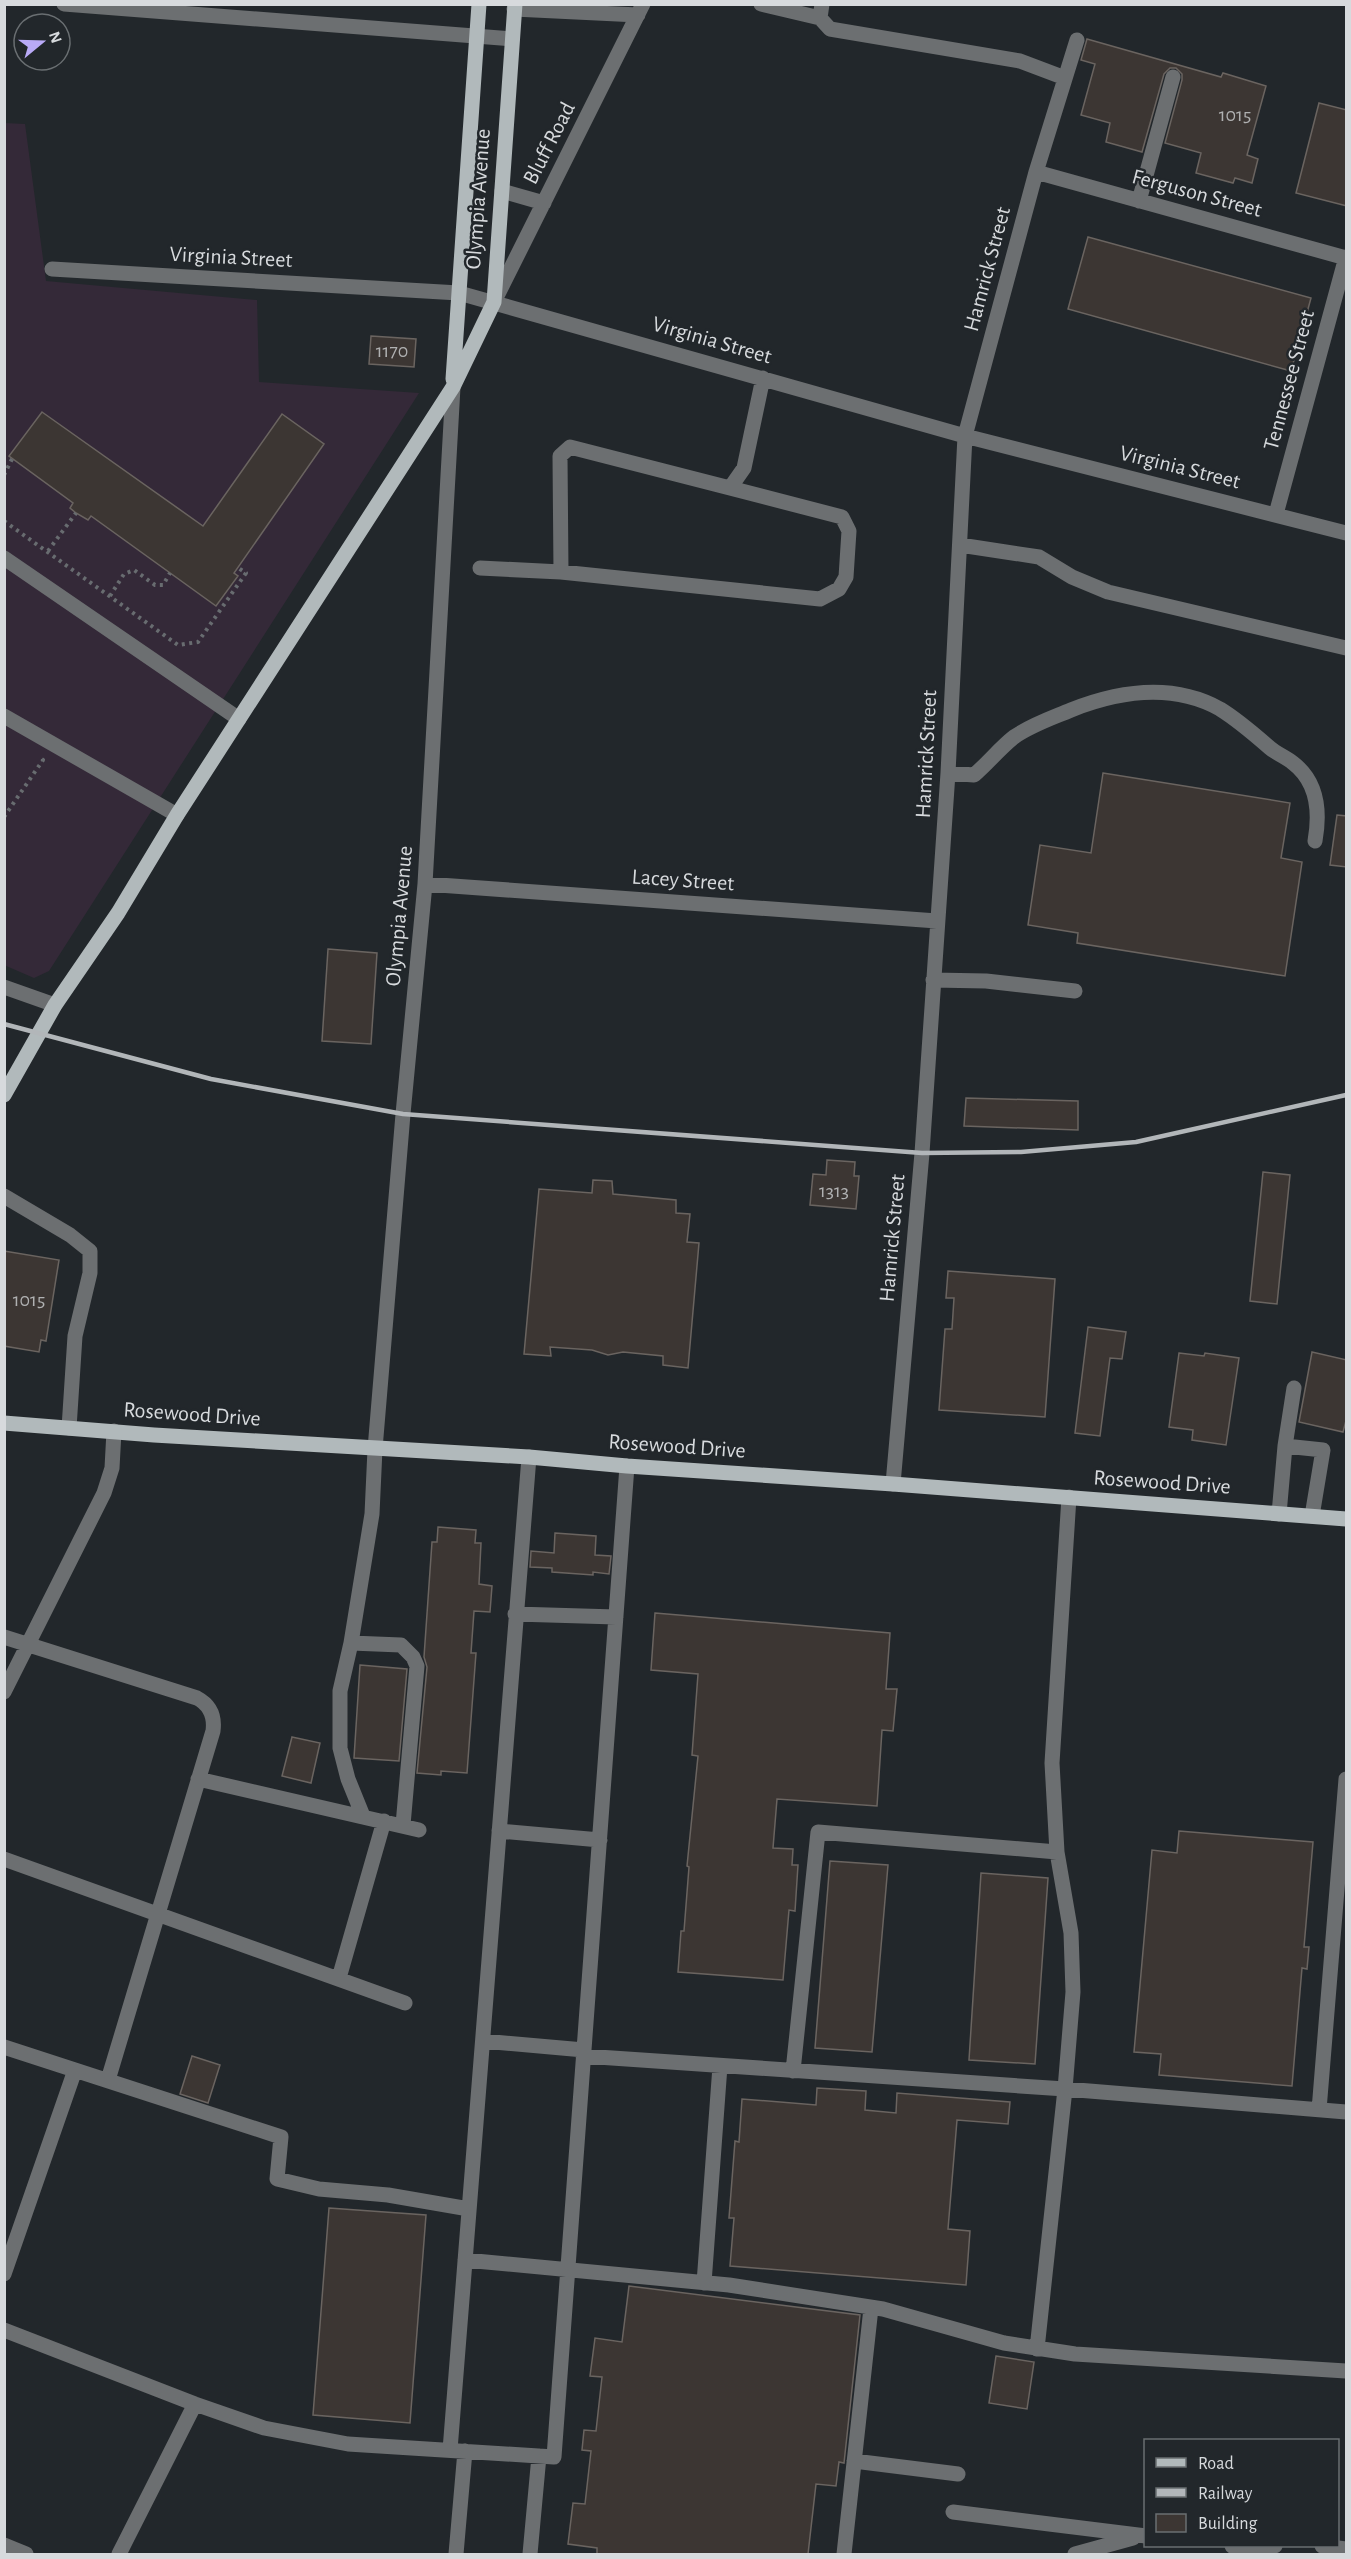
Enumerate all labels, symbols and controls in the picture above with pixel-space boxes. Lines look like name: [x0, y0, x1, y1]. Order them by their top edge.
north arrow: [12, 12, 72, 72]
text: N: [46, 30, 65, 45]
street label: Bluff Road: [519, 98, 579, 188]
house number: 1015: [1219, 105, 1251, 125]
street label: Olympia Avenue: [462, 128, 494, 270]
street label: Ferguson Street: [1130, 165, 1264, 221]
street label: Hamrick Street: [960, 204, 1014, 334]
street label: Virginia Street: [169, 243, 293, 271]
street label: Tennessee Street: [1260, 308, 1318, 452]
street label: Virginia Street: [650, 312, 774, 368]
house number: 1170: [376, 341, 408, 361]
street label: Virginia Street: [1118, 441, 1242, 493]
street label: Hamrick Street: [912, 689, 940, 819]
street label: Olympia Avenue: [382, 845, 416, 987]
street label: Lacey Street: [631, 865, 735, 895]
street label: Hamrick Street: [875, 1173, 909, 1303]
house number: 1313: [819, 1181, 849, 1201]
house number: 1015: [13, 1290, 45, 1310]
street label: Rosewood Drive: [123, 1398, 261, 1430]
street label: Rosewood Drive: [608, 1430, 746, 1462]
street label: Rosewood Drive: [1093, 1466, 1231, 1498]
legend: [1144, 2439, 1339, 2547]
text: Road: [1198, 2455, 1234, 2473]
text: Railway: [1198, 2485, 1253, 2503]
text: Building: [1198, 2515, 1258, 2533]

